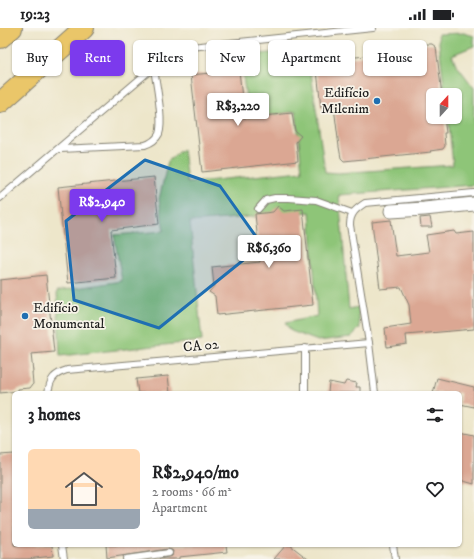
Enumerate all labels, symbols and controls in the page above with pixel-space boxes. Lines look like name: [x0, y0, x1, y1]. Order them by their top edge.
text: 19:23: [20, 5, 50, 24]
chip: Buy: [12, 40, 62, 76]
chip: Rent: [70, 40, 125, 76]
chip: Filters: [133, 40, 198, 76]
chip: New: [206, 40, 260, 76]
chip: Apartment: [268, 40, 355, 76]
chip: House: [363, 40, 427, 76]
place label: Edifício Milenim: [321, 84, 369, 118]
north arrow: [426, 88, 462, 124]
map controls: [426, 88, 462, 124]
pin: R$3,220: [201, 93, 275, 127]
marker: Edifício Milenim: [372, 96, 382, 106]
text: R$3,220: [216, 98, 260, 114]
pin: R$2,940: [65, 189, 139, 223]
text: R$2,940: [79, 194, 125, 210]
pin: R$6,360: [232, 235, 306, 269]
text: R$6,360: [247, 240, 291, 256]
place label: Edifício Monumental: [33, 299, 105, 333]
marker: Edifício Monumental: [20, 311, 30, 321]
street label: CA 02: [182, 335, 220, 357]
text: 3 homes: [28, 404, 81, 426]
icon: filters: [424, 404, 446, 426]
text: R$2,940/mo: [152, 462, 239, 484]
icon: home: [60, 465, 108, 513]
icon: heart: [424, 478, 446, 500]
text: 2 rooms · 66 m²: [152, 484, 231, 500]
text: Apartment: [152, 500, 207, 516]

